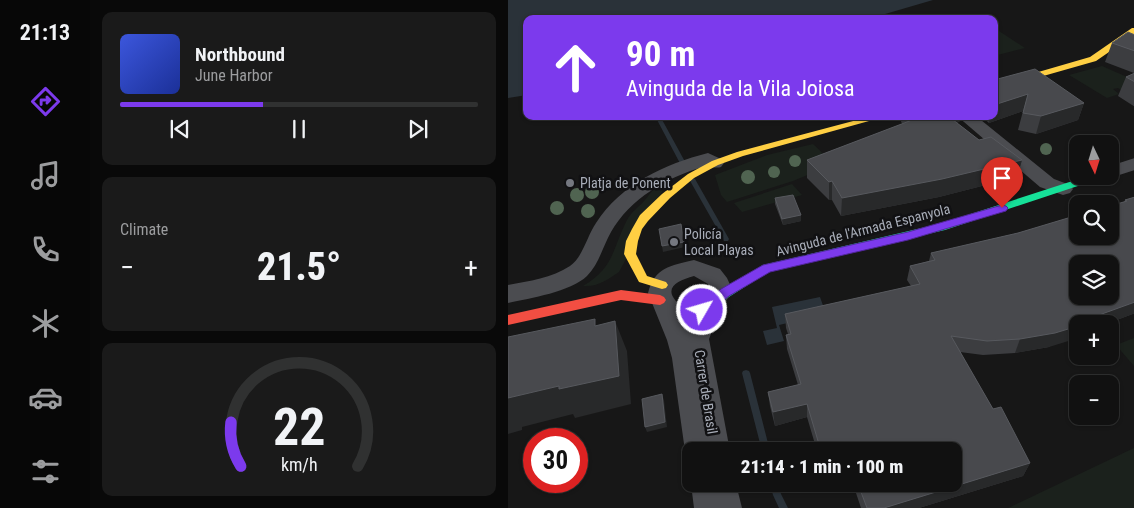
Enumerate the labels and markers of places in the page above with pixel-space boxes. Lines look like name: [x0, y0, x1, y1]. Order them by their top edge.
pin: [981, 157, 1023, 208]
place label: Platja de Ponent: [580, 175, 671, 191]
marker: Platja de Ponent: [564, 177, 576, 189]
place label: Policía Local Playas: [684, 226, 754, 258]
marker: Policía Local Playas: [668, 236, 680, 248]

